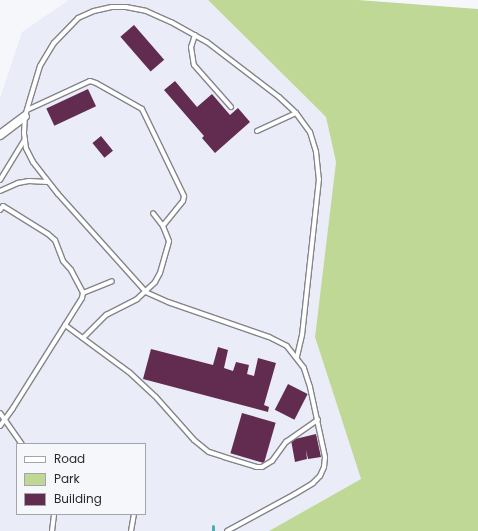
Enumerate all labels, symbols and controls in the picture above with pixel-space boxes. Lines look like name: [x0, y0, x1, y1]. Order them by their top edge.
legend: [16, 443, 146, 515]
text: Road: [54, 450, 85, 467]
text: Park: [54, 470, 80, 487]
text: Building: [54, 490, 102, 507]

